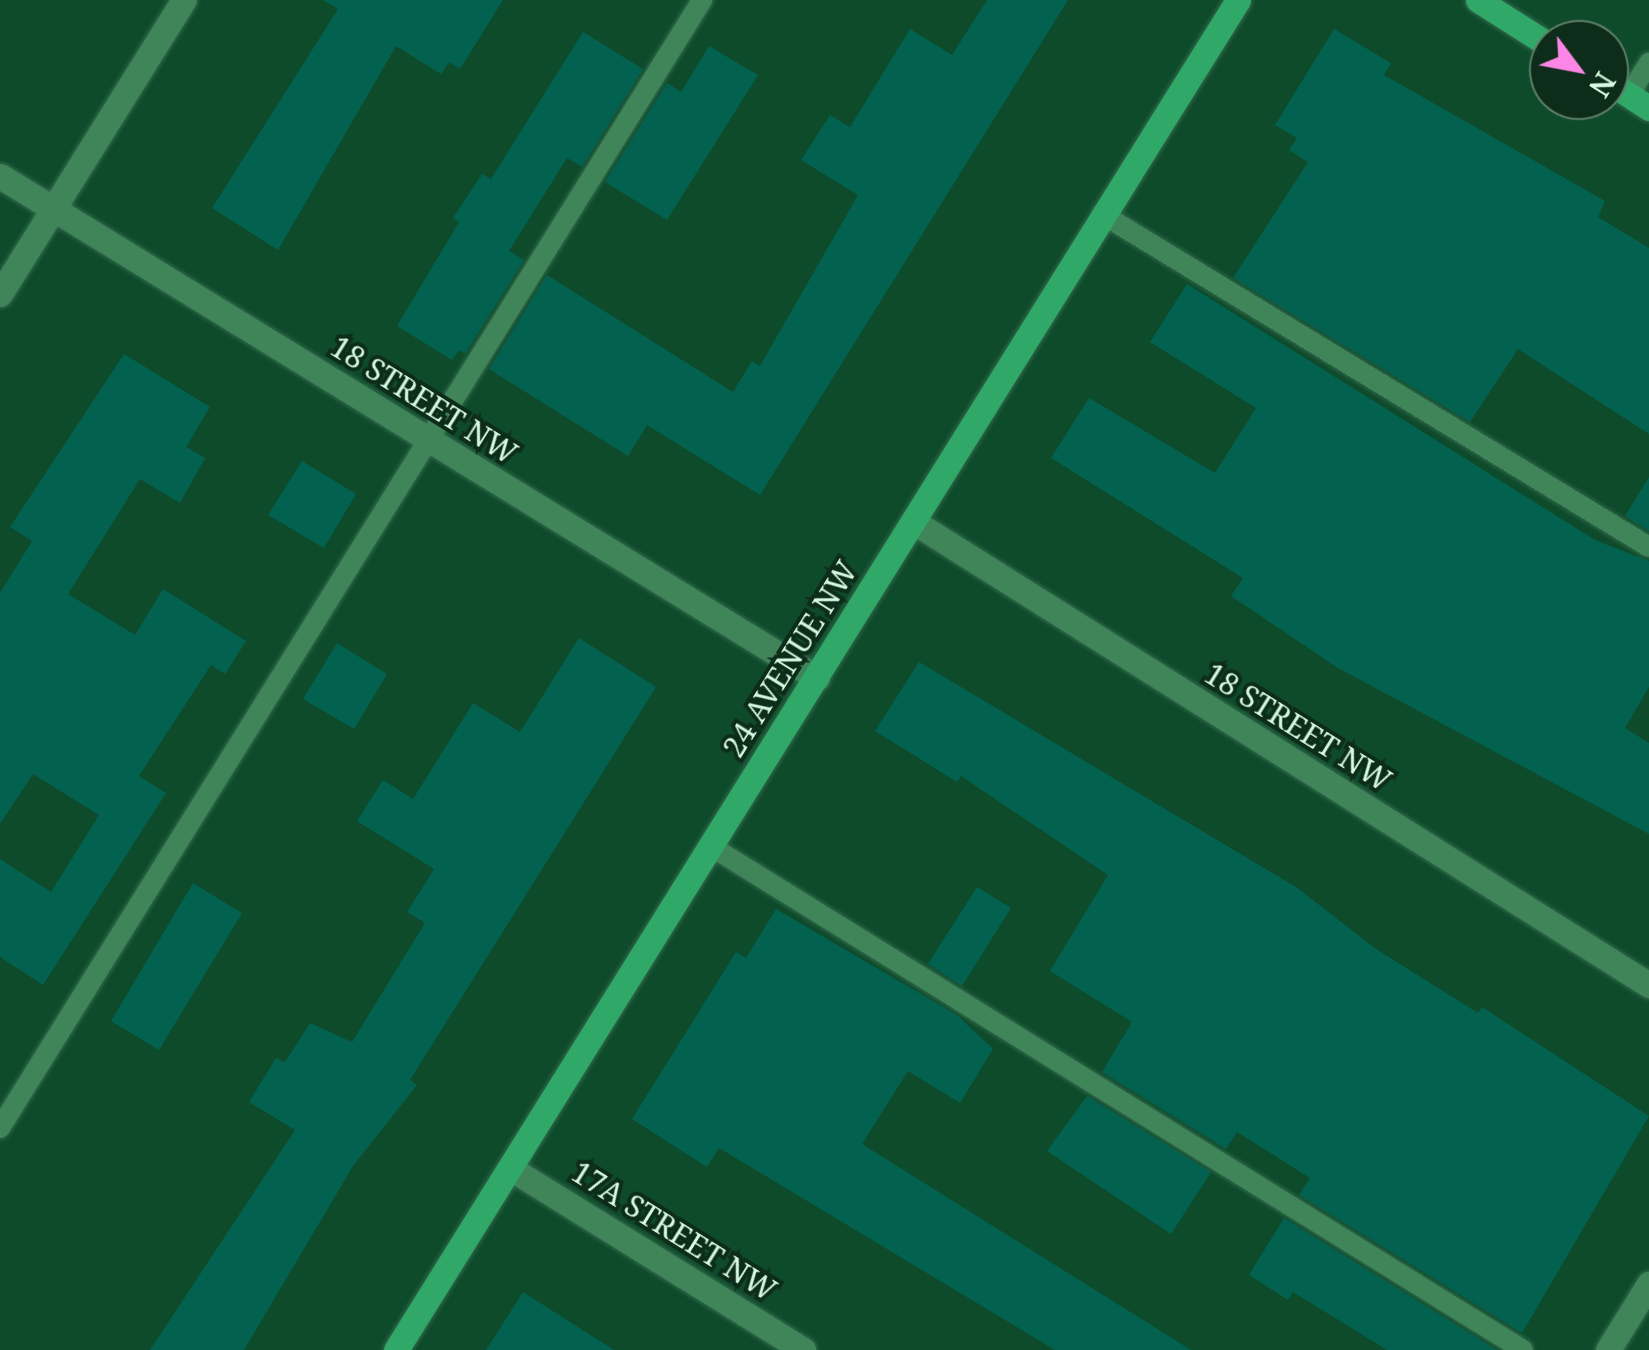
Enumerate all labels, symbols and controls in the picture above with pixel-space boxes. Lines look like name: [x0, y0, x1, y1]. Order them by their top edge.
north arrow: [1529, 20, 1629, 120]
text: N: [1581, 65, 1625, 104]
street label: 18 STREET NW: [324, 328, 524, 472]
street label: 24 AVENUE NW: [715, 554, 865, 764]
street label: 18 STREET NW: [1198, 655, 1398, 799]
street label: 17A STREET NW: [565, 1154, 783, 1308]

